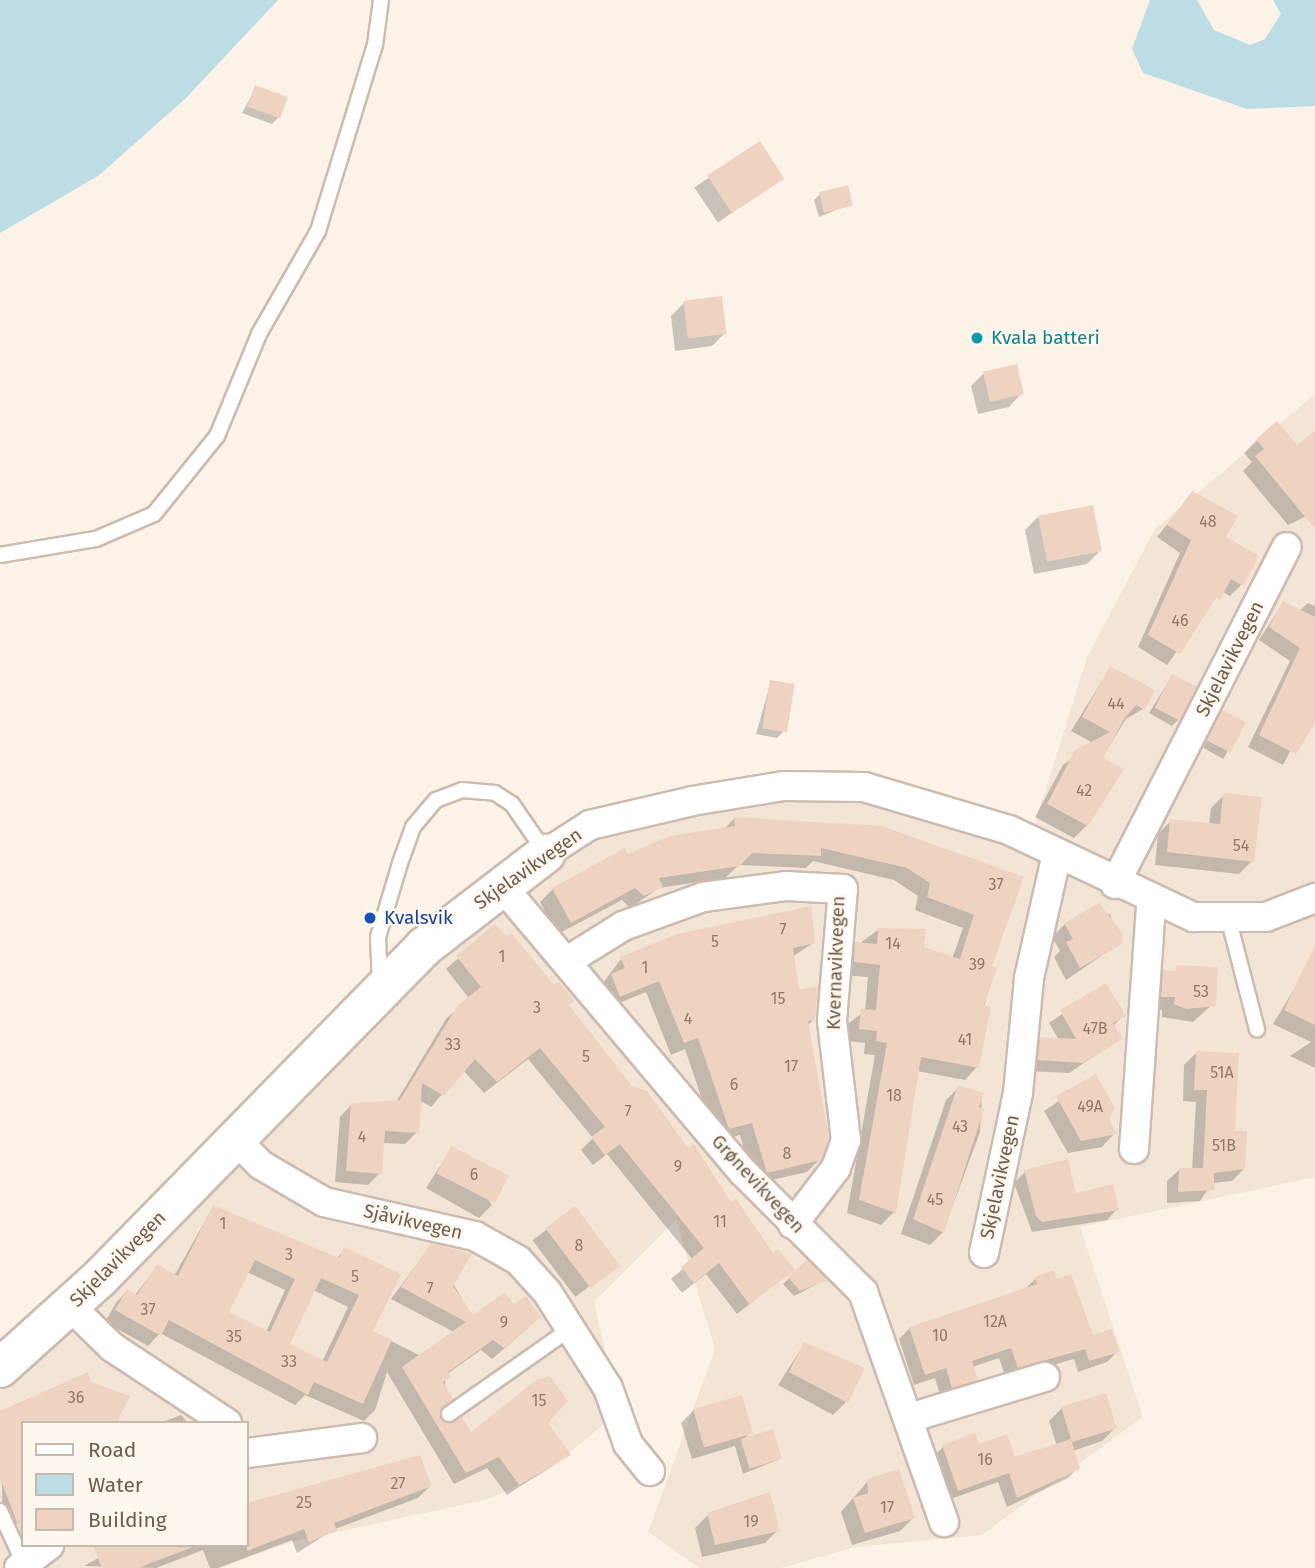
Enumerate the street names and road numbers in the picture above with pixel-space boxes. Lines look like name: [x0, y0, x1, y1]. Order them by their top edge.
street label: Skjelavikvegen: [1191, 598, 1269, 720]
street label: Skjelavikvegen: [470, 823, 586, 915]
street label: Kvernavikvegen: [822, 895, 850, 1031]
street label: Skjelavikvegen: [976, 1113, 1024, 1241]
street label: Grønevikvegen: [707, 1130, 809, 1238]
street label: Sjåvikvegen: [361, 1200, 465, 1244]
street label: Skjelavikvegen: [65, 1206, 171, 1312]

